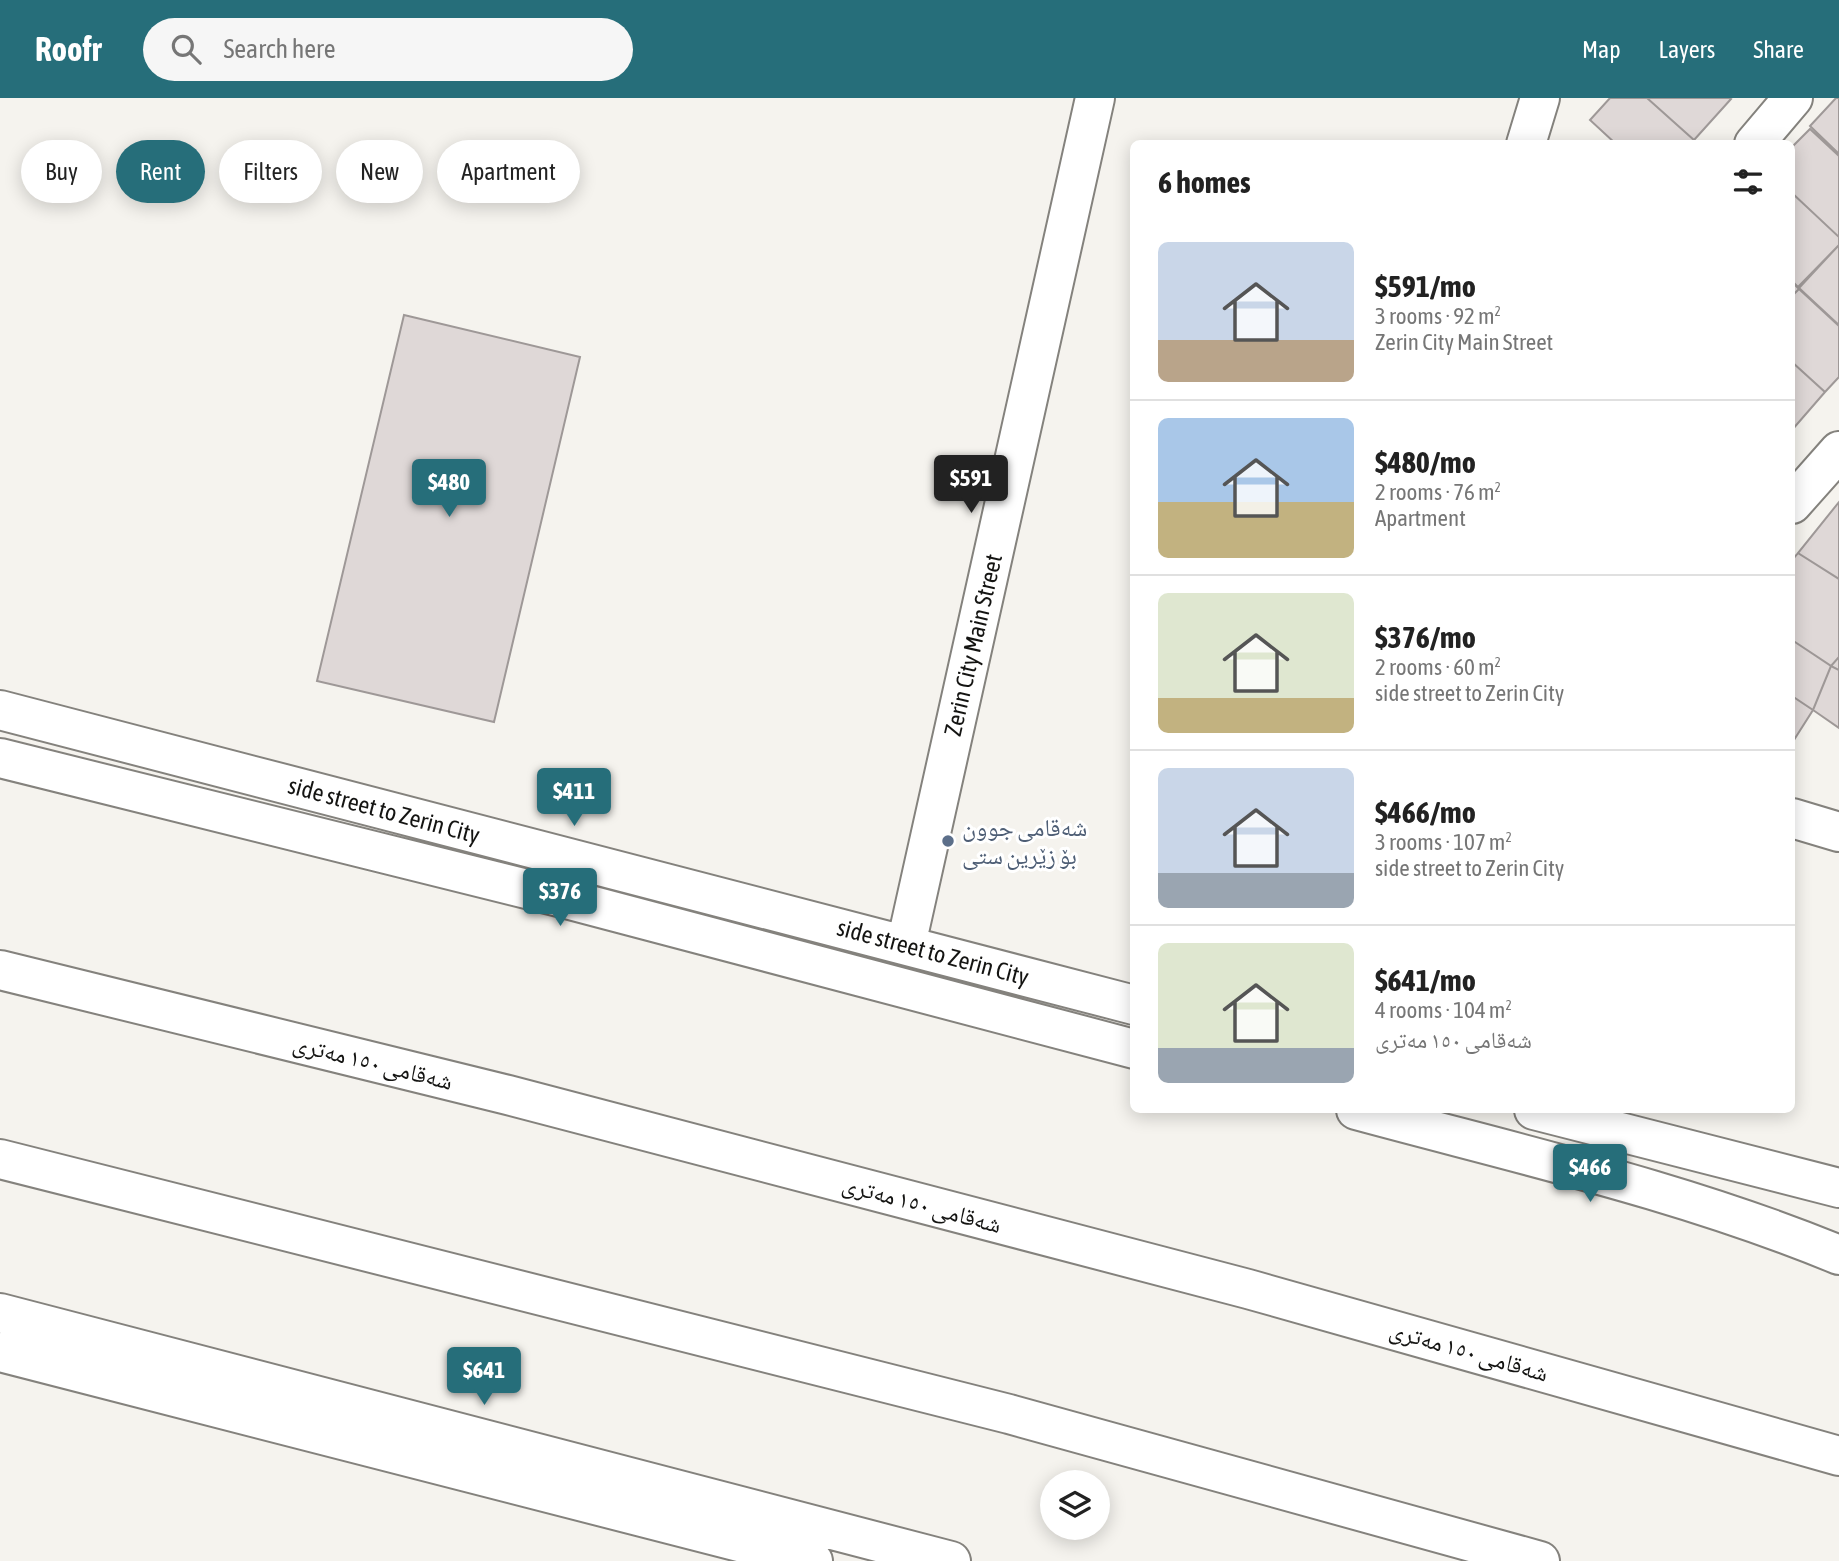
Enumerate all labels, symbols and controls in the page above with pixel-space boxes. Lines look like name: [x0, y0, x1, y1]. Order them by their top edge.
search box: [143, 18, 633, 81]
text: Roofr: [35, 30, 101, 68]
icon: search: [167, 30, 205, 68]
text: Search here: [223, 34, 336, 64]
text: Map: [1582, 36, 1621, 63]
text: Layers: [1659, 36, 1715, 63]
text: Share: [1753, 36, 1804, 63]
chip: Buy: [21, 140, 102, 203]
chip: Rent: [116, 140, 205, 203]
chip: Filters: [219, 140, 322, 203]
chip: New: [336, 140, 423, 203]
chip: Apartment: [437, 140, 580, 203]
icon: filters: [1729, 163, 1767, 201]
text: 6 homes: [1158, 165, 1251, 199]
text: $591/mo: [1375, 269, 1476, 303]
icon: home: [1214, 270, 1298, 354]
text: 3 rooms · 92 m²: [1375, 303, 1501, 329]
text: Zerin City Main Street: [1375, 329, 1553, 355]
text: $480/mo: [1375, 445, 1476, 479]
icon: home: [1214, 446, 1298, 530]
pin: $591: [930, 456, 1012, 515]
pin: $480: [408, 460, 490, 519]
text: $591: [950, 465, 992, 491]
text: $480: [428, 469, 470, 495]
text: 2 rooms · 76 m²: [1375, 479, 1501, 505]
text: Apartment: [1375, 505, 1466, 531]
street label: Zerin City Main Street: [939, 551, 1007, 739]
text: $376/mo: [1375, 620, 1476, 654]
icon: home: [1214, 621, 1298, 705]
text: 2 rooms · 60 m²: [1375, 654, 1501, 680]
text: side street to Zerin City: [1375, 680, 1564, 706]
pin: $411: [533, 768, 615, 828]
street label: side street to Zerin City: [285, 771, 483, 849]
text: $411: [553, 778, 595, 804]
text: $466/mo: [1375, 795, 1476, 829]
icon: home: [1214, 796, 1298, 880]
place label: شەقامی جوون بۆ زێرین ستی: [962, 814, 1087, 870]
text: 3 rooms · 107 m²: [1375, 829, 1512, 855]
marker: شەقامی جوون بۆ زێرین ستی: [940, 833, 956, 849]
text: side street to Zerin City: [1375, 855, 1564, 881]
pin: $376: [519, 868, 601, 928]
text: $376: [539, 878, 581, 904]
street label: side street to Zerin City: [834, 913, 1032, 991]
text: $641/mo: [1375, 963, 1476, 997]
icon: home: [1214, 971, 1298, 1055]
text: 4 rooms · 104 m²: [1375, 997, 1512, 1023]
text: شەقامی ١٥٠ مەتری: [1375, 1027, 1532, 1053]
street label: شەقامی ١٥٠ مەتری: [290, 1029, 456, 1096]
pin: $466: [1549, 1144, 1631, 1204]
text: $466: [1569, 1154, 1611, 1180]
street label: شەقامی ١٥٠ مەتری: [839, 1170, 1005, 1239]
street label: شەقامی ١٥٠ مەتری: [1386, 1315, 1551, 1387]
pin: $641: [443, 1348, 525, 1407]
text: $641: [463, 1357, 505, 1383]
map controls: [1040, 1470, 1110, 1540]
button: layers: [1040, 1470, 1110, 1540]

